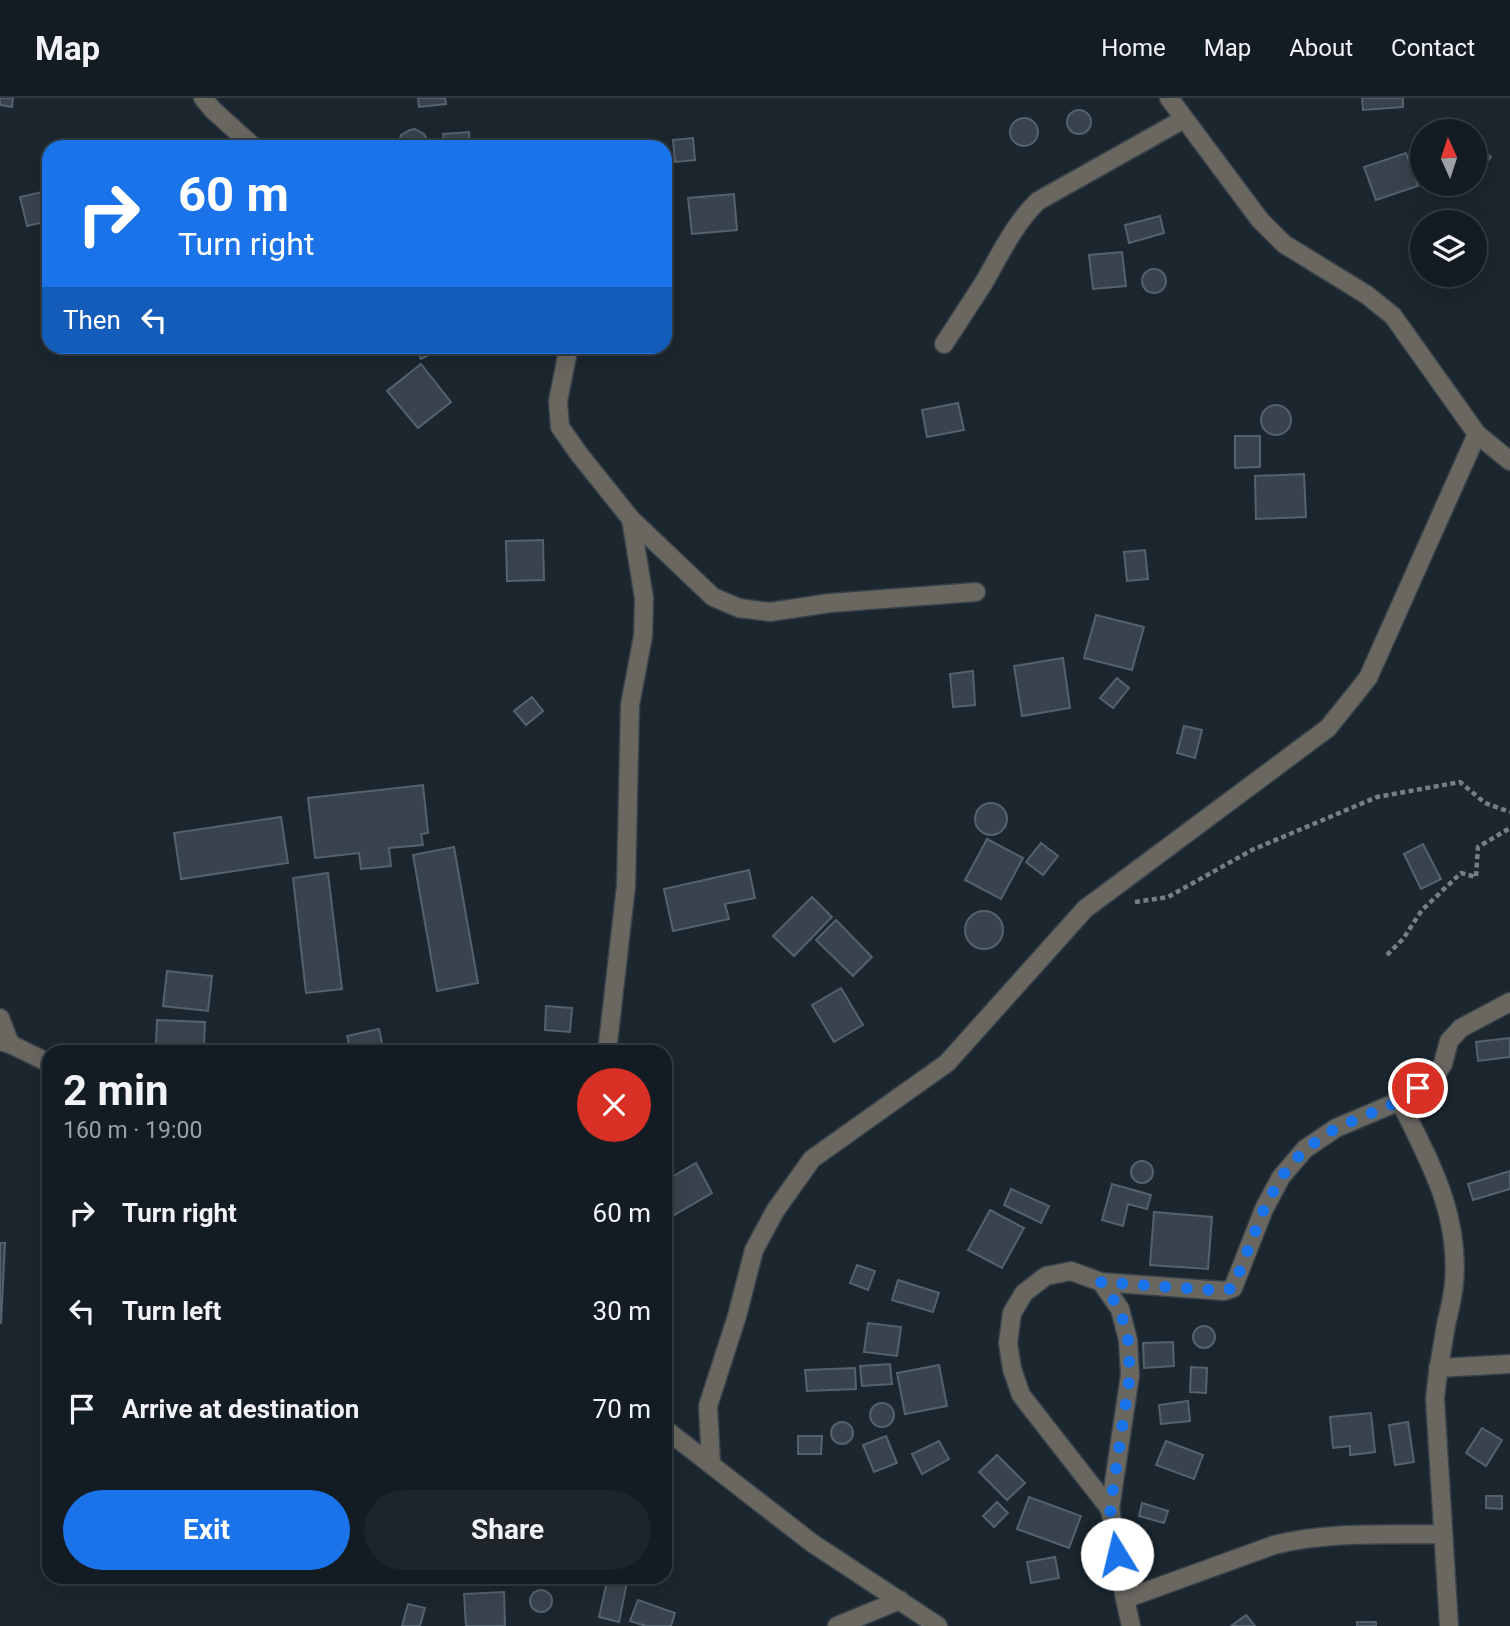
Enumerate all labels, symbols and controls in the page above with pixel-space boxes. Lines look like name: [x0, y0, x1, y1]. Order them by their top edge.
text: Map: [35, 29, 100, 68]
text: Home: [1101, 34, 1166, 62]
text: Map: [1204, 34, 1251, 62]
text: About: [1289, 34, 1353, 62]
text: Contact: [1391, 34, 1475, 62]
north arrow: [1410, 119, 1488, 196]
map controls: [1410, 119, 1487, 287]
text: 60 m: [178, 166, 289, 223]
icon: right: [63, 168, 154, 259]
button: layers: [1410, 210, 1487, 287]
text: Turn right: [178, 225, 314, 263]
icon: left: [135, 301, 173, 339]
text: Then: [63, 305, 121, 335]
pin: [1388, 1058, 1448, 1118]
text: 2 min: [63, 1066, 169, 1115]
button: close: [577, 1068, 651, 1142]
icon: arrive: [1399, 1069, 1437, 1107]
text: 160 m · 19:00: [63, 1117, 202, 1144]
icon: right: [63, 1194, 101, 1232]
text: Turn right: [122, 1198, 237, 1228]
text: 60 m: [593, 1198, 651, 1228]
icon: left: [63, 1292, 101, 1330]
text: Turn left: [122, 1296, 221, 1326]
text: 30 m: [593, 1296, 651, 1326]
icon: arrive: [63, 1390, 101, 1428]
text: Arrive at destination: [122, 1394, 359, 1424]
text: 70 m: [593, 1394, 651, 1424]
button: Exit: [63, 1490, 350, 1570]
button: Share: [364, 1490, 651, 1570]
position arrow: [1080, 1517, 1154, 1591]

